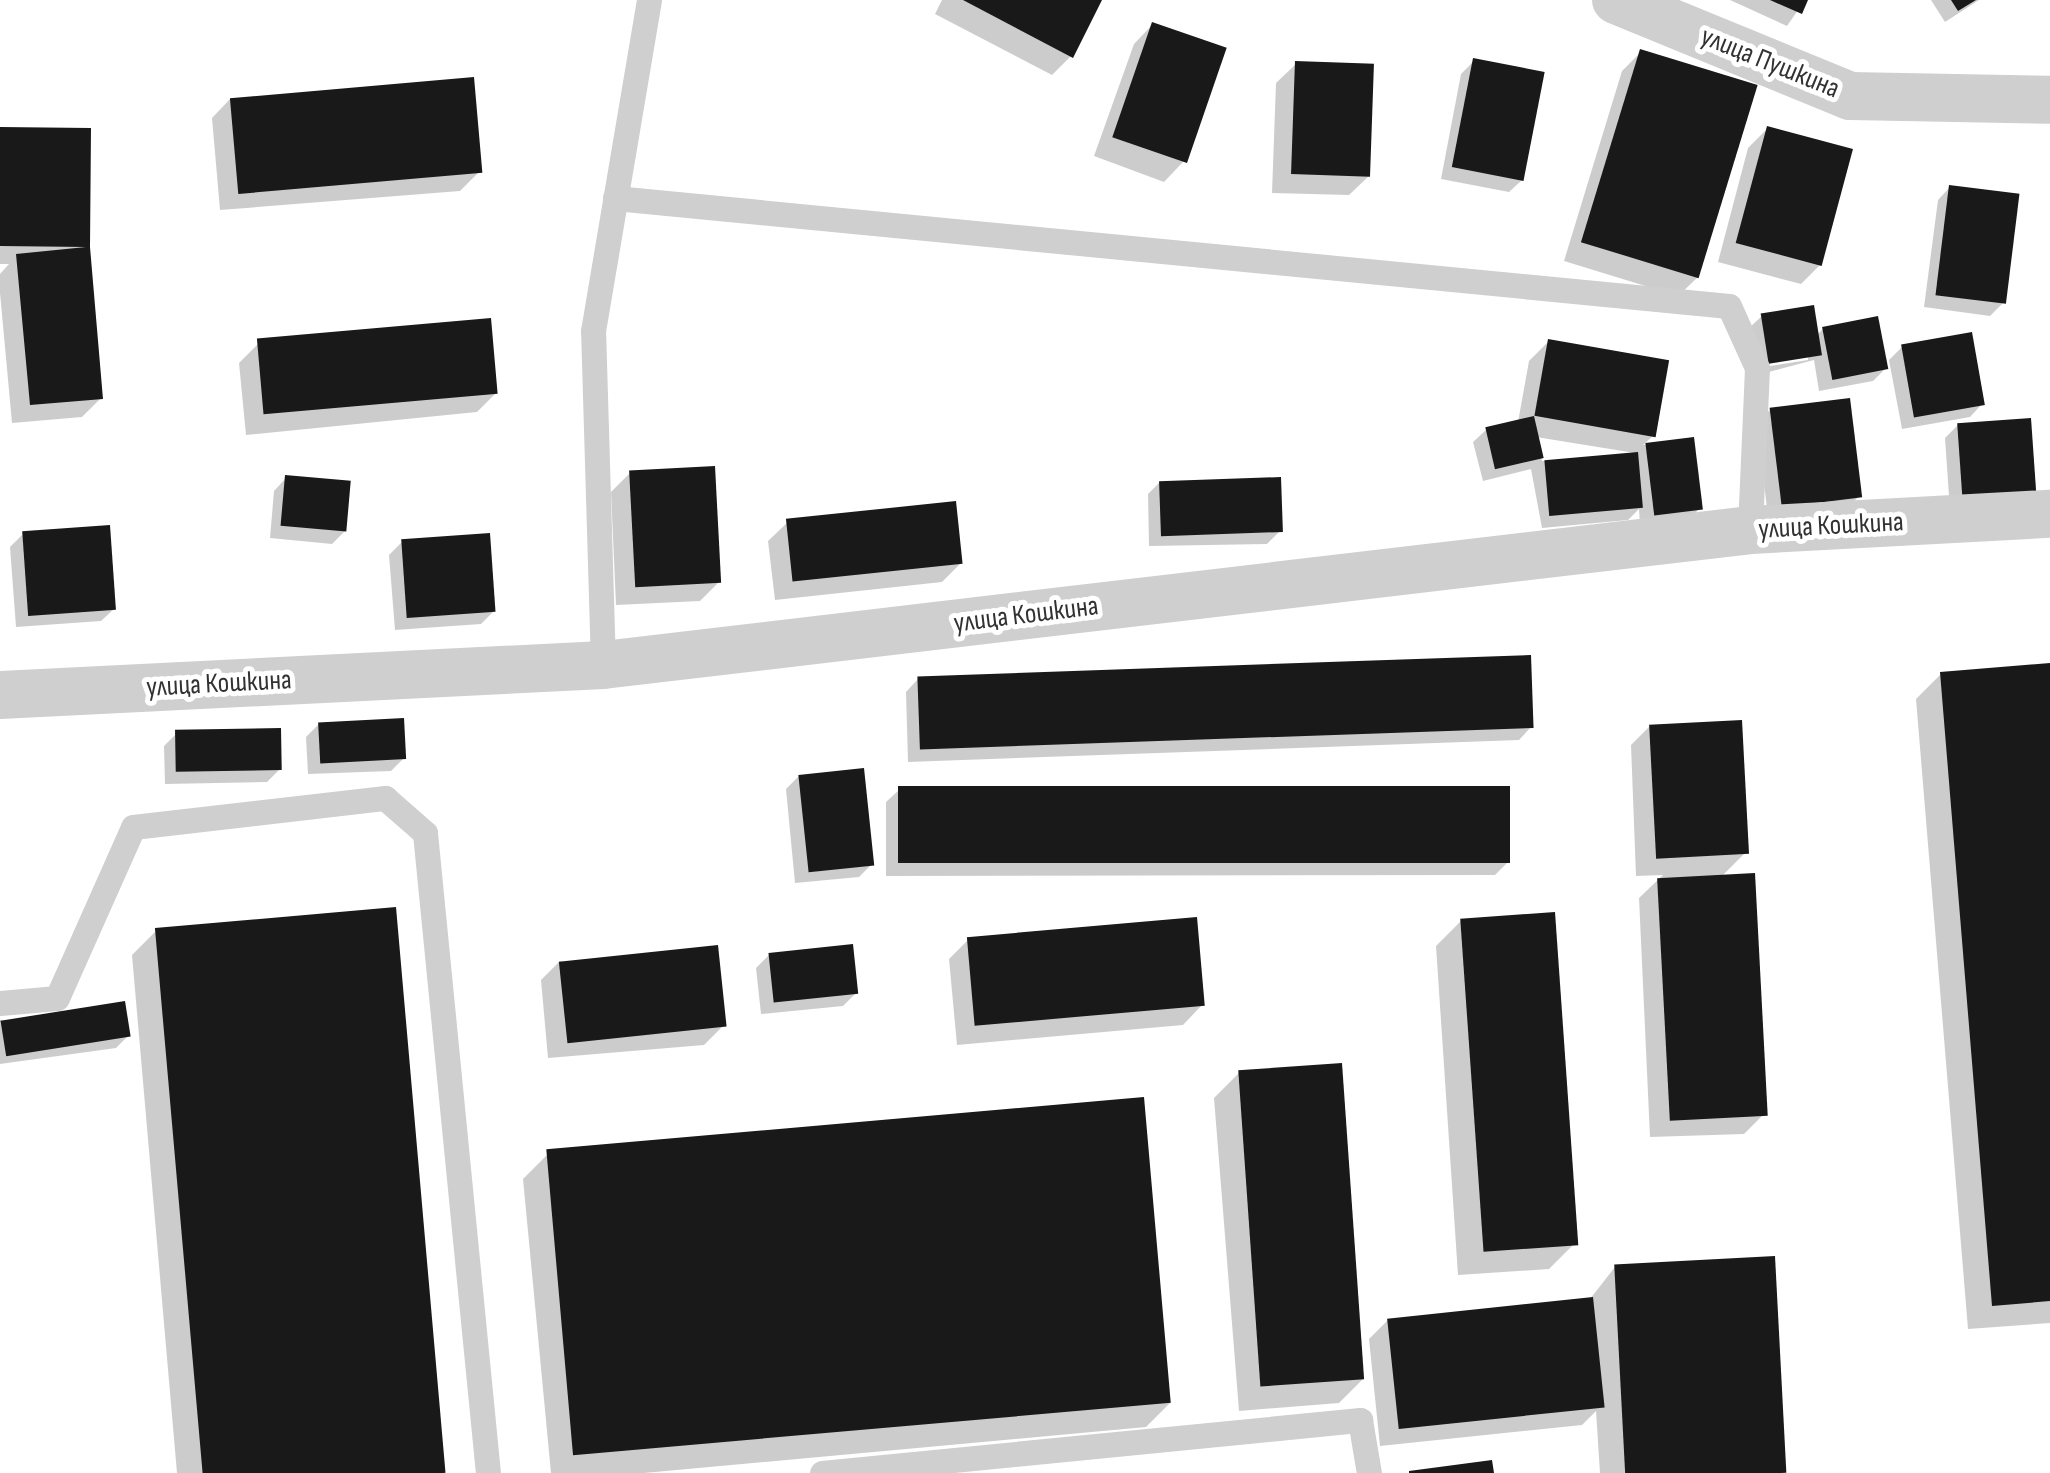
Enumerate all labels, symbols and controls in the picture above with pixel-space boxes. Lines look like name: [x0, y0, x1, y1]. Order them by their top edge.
street label: улица Пушкина: [1696, 20, 1844, 106]
street label: улица Кошкина: [1757, 505, 1905, 547]
street label: улица Кошкина: [952, 589, 1100, 641]
street label: улица Кошкина: [145, 663, 293, 705]

